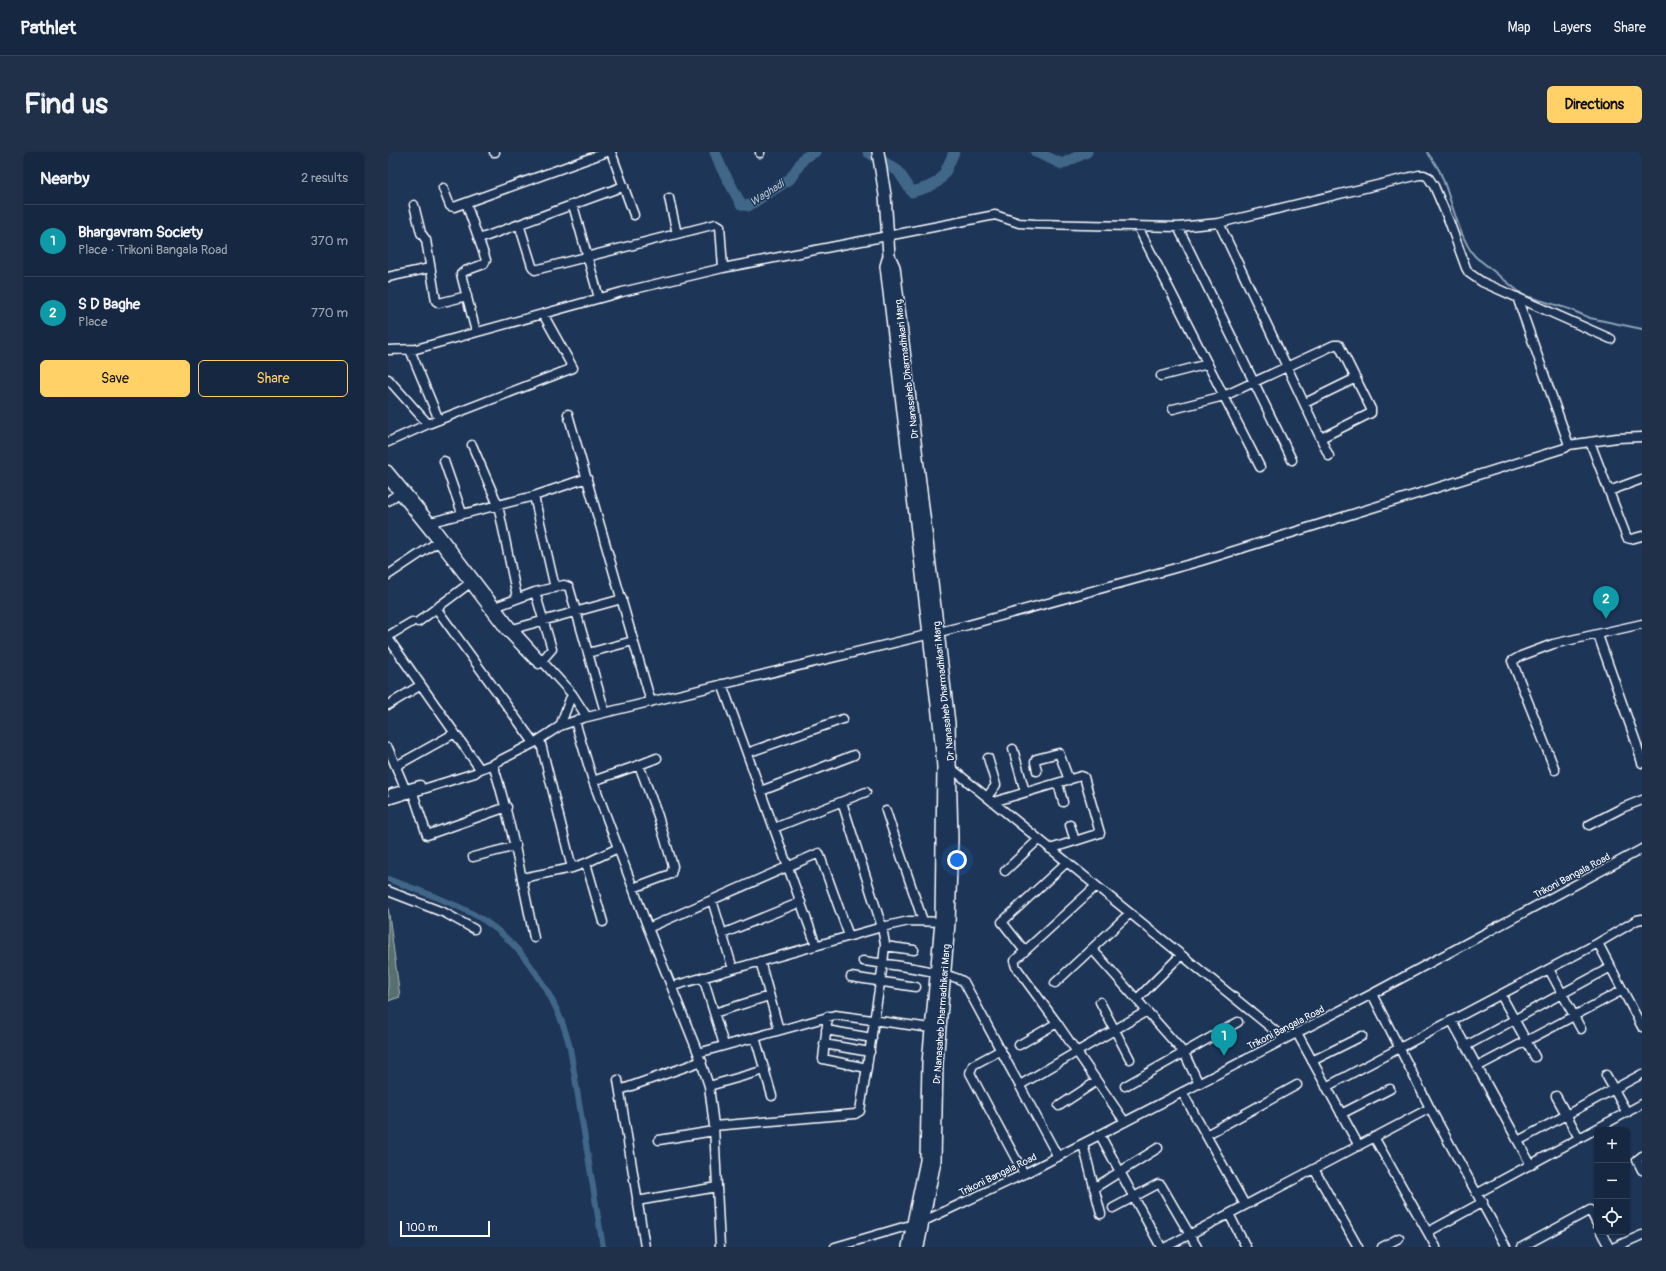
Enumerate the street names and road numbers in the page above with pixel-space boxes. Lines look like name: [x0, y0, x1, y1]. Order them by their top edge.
street label: Dr Nanasaheb Dharmadhikari Marg: [892, 299, 922, 439]
street label: Dr Nanasaheb Dharmadhikari Marg: [931, 621, 957, 761]
street label: Trikoni Bangala Road: [1532, 851, 1612, 901]
street label: Dr Nanasaheb Dharmadhikari Marg: [931, 944, 953, 1084]
street label: Trikoni Bangala Road: [1245, 1003, 1327, 1053]
street label: Trikoni Bangala Road: [957, 1151, 1039, 1199]

